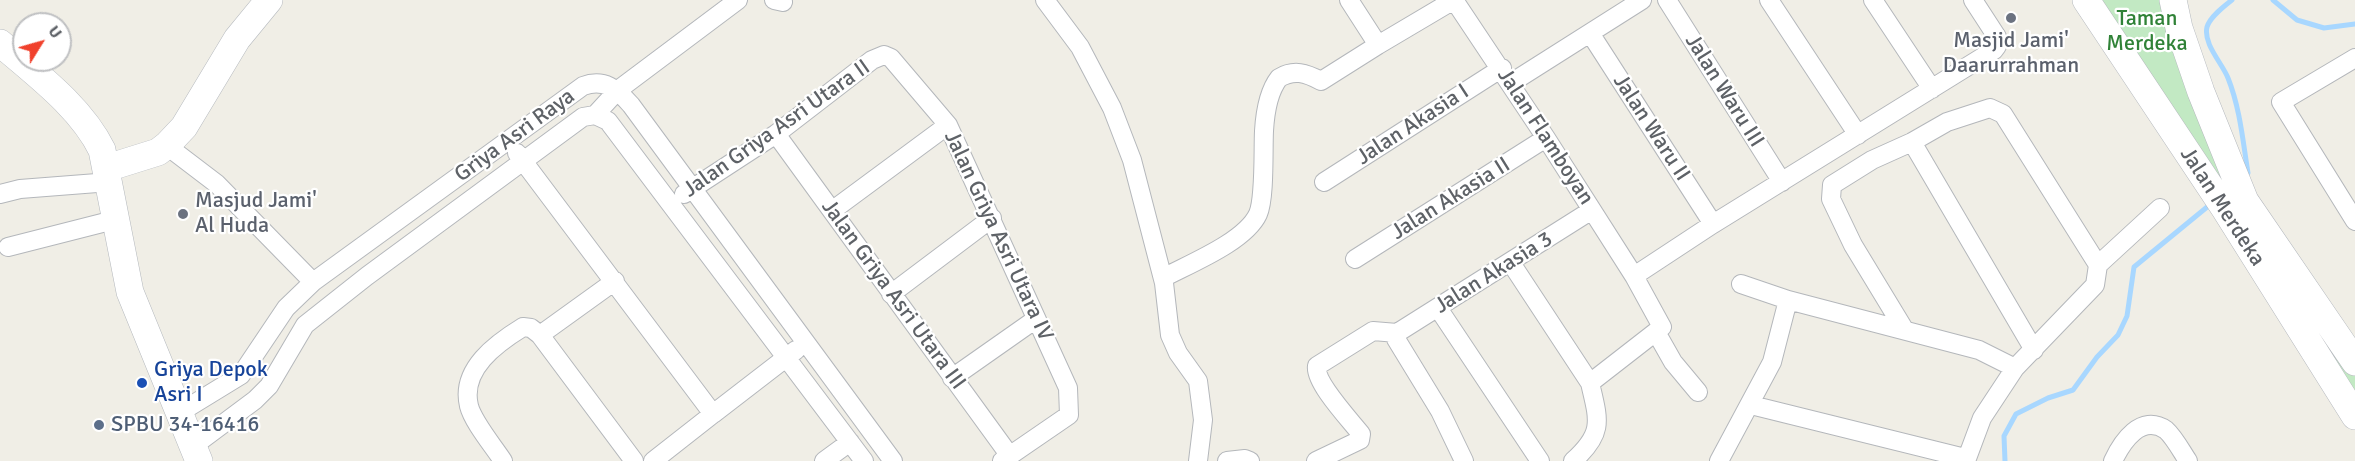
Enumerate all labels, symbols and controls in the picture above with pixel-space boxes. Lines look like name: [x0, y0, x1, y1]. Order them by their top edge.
park label: Taman Merdeka: [2106, 6, 2188, 57]
marker: Masjid Jami' Daarurrahman: [2004, 11, 2018, 25]
north arrow: [12, 12, 72, 72]
text: U: [44, 22, 66, 43]
place label: Masjid Jami' Daarurrahman: [1943, 28, 2079, 80]
street label: Jalan Waru III: [1679, 30, 1769, 152]
street label: Jalan Griya Asri Utara II: [678, 54, 876, 204]
street label: Jalan Flamboyan: [1491, 64, 1599, 210]
street label: Jalan Waru II: [1607, 70, 1695, 186]
street label: Jalan Akasia I: [1352, 79, 1474, 171]
street label: Griya Asri Raya: [450, 84, 580, 188]
street label: Jalan Griya Asri Utara IV: [938, 127, 1058, 345]
street label: Jalan Merdeka: [2174, 143, 2270, 271]
street label: Jalan Akasia II: [1387, 152, 1515, 246]
place label: Masjud Jami' Al Huda: [195, 188, 317, 240]
street label: Jalan Griya Asri Utara III: [815, 195, 971, 395]
marker: Masjud Jami' Al Huda: [176, 207, 190, 221]
street label: Jalan Akasia 3: [1430, 226, 1558, 320]
place label: Griya Depok Asri I: [154, 357, 268, 408]
marker: Griya Depok Asri I: [135, 376, 149, 390]
place label: SPBU 34-16416: [111, 412, 259, 438]
marker: SPBU 34-16416: [92, 418, 106, 432]

